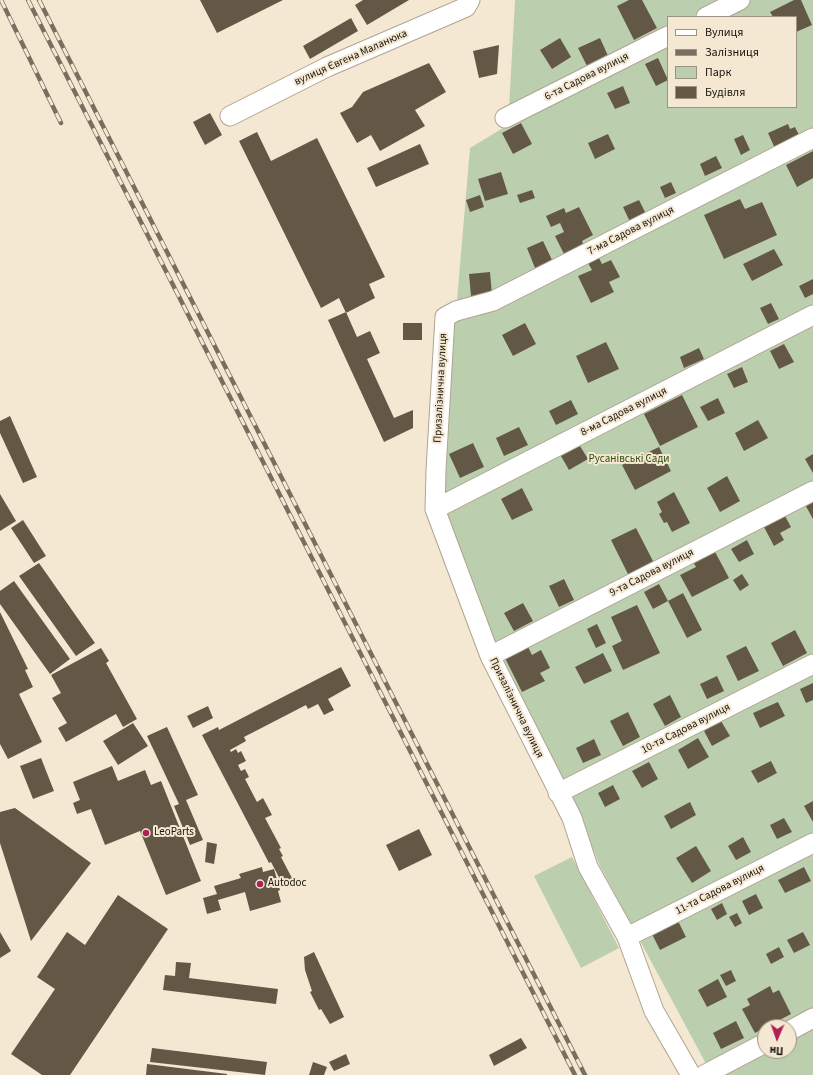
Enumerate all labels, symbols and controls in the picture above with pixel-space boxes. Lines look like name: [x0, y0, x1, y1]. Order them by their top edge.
legend: [667, 16, 797, 108]
text: Вулиця: [705, 24, 743, 41]
street label: вулиця Євгена Маланюка: [293, 27, 409, 89]
text: Залізниця: [705, 44, 759, 61]
street label: 6-та Садова вулиця: [543, 50, 631, 104]
text: Парк: [705, 64, 731, 81]
text: Будівля: [705, 84, 745, 101]
street label: 7-ма Садова вулиця: [586, 204, 676, 258]
street label: Призалізнична вулиця: [432, 333, 450, 443]
street label: 8-ма Садова вулиця: [579, 385, 669, 439]
park label: Русанівські Сади: [589, 453, 669, 467]
street label: 9-та Садова вулиця: [608, 546, 696, 600]
street label: Призалізнична вулиця: [486, 656, 546, 760]
street label: 10-та Садова вулиця: [639, 701, 733, 757]
place label: LeoParts: [154, 826, 194, 840]
marker: LeoParts: [141, 828, 151, 838]
street label: 11-та Садова вулиця: [673, 862, 767, 918]
place label: Autodoc: [268, 877, 306, 891]
marker: Autodoc: [255, 879, 265, 889]
north arrow: [757, 1019, 797, 1059]
text: Пн: [769, 1043, 784, 1058]

